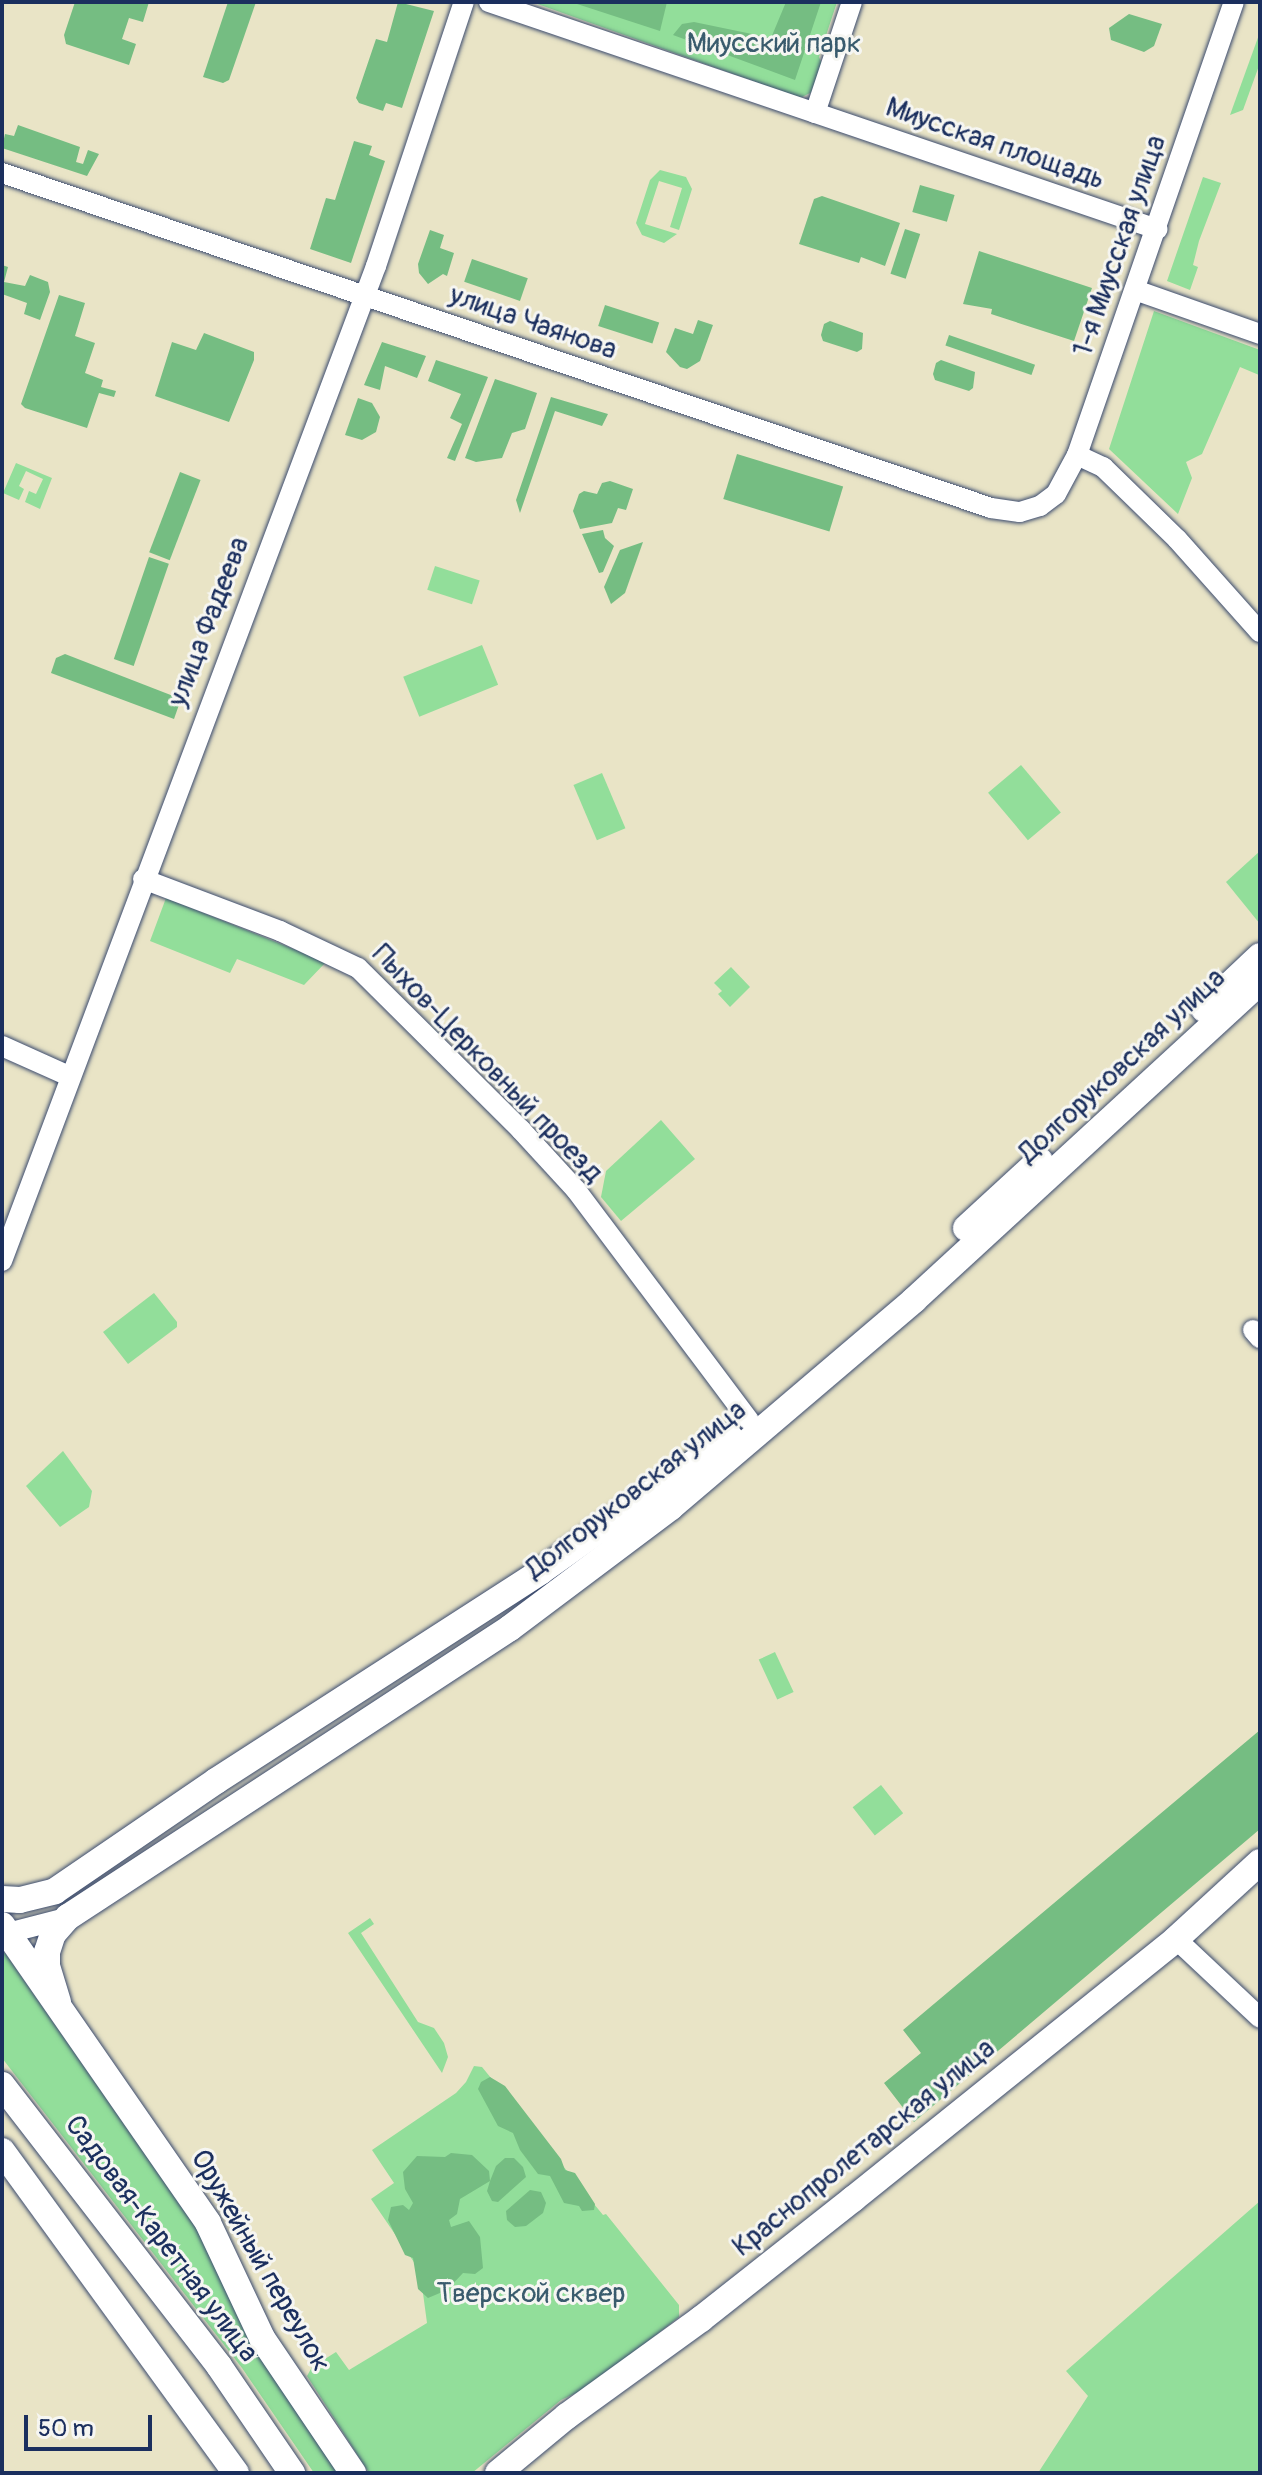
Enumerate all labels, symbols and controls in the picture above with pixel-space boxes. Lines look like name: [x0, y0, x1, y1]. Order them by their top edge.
park label: Миусский парк: [687, 27, 861, 61]
street label: Миусская площадь: [881, 91, 1109, 197]
street label: 1-я Миусская улица: [1066, 131, 1174, 361]
street label: улица Чаянова: [445, 279, 621, 367]
street label: улица Фадеева: [161, 533, 257, 711]
street label: Пыхов-Церковный проезд: [365, 938, 609, 1190]
street label: Долгоруковская улица: [1012, 962, 1232, 1170]
street label: Долгоруковская улица: [519, 1394, 753, 1586]
street label: Краснопролетарская улица: [726, 2032, 1002, 2264]
street label: Садовая-Каретная улица: [57, 2109, 265, 2369]
street label: Оружейный переулок: [183, 2144, 337, 2378]
park label: Тверской сквер: [436, 2277, 626, 2311]
scale bar: [28, 2399, 156, 2449]
text: 50 m: [38, 2414, 94, 2443]

